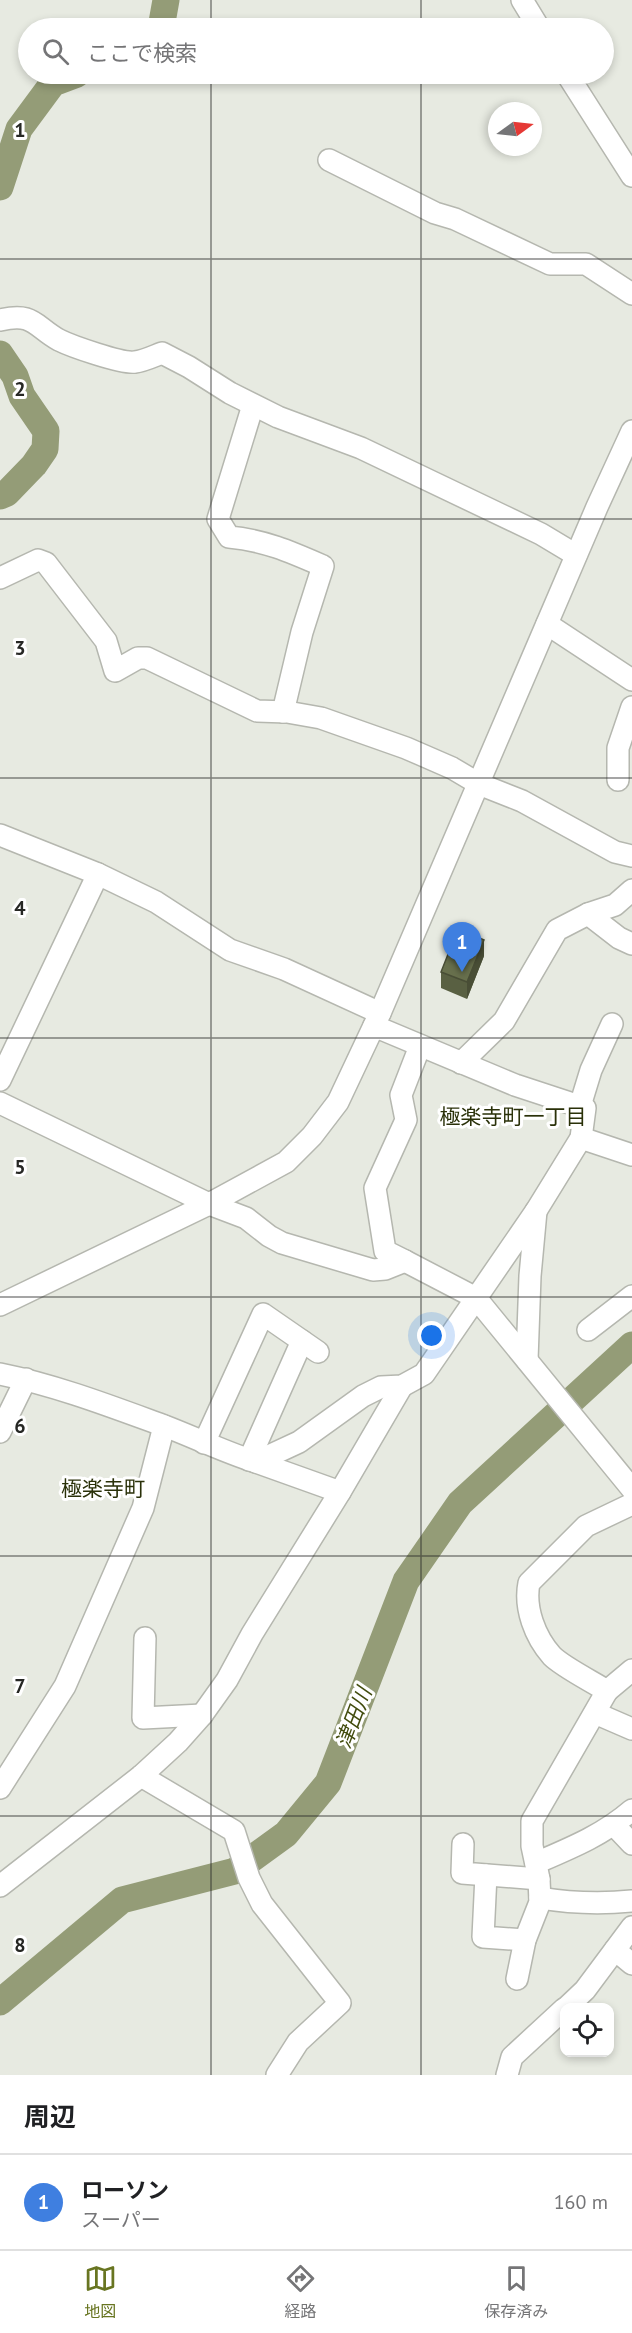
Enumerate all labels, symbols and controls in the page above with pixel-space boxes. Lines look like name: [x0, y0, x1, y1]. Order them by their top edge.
search box: [18, 18, 614, 84]
icon: search: [39, 35, 72, 68]
text: ここで検索: [87, 39, 197, 67]
north arrow: [488, 102, 542, 156]
text: 1: [14, 117, 26, 143]
text: 2: [14, 376, 26, 402]
text: 3: [14, 635, 26, 661]
text: 4: [14, 895, 26, 921]
pin: 1: [442, 922, 482, 972]
district label: 極楽寺町一丁目: [440, 1103, 587, 1130]
text: 5: [14, 1154, 26, 1180]
your location: [417, 1321, 446, 1350]
text: 6: [14, 1413, 26, 1439]
district label: 極楽寺町: [61, 1475, 145, 1502]
text: 7: [14, 1673, 26, 1699]
water label: 津田川: [330, 1682, 378, 1752]
text: 8: [14, 1932, 26, 1958]
map controls: [560, 2003, 614, 2057]
button: locate: [560, 2003, 614, 2057]
text: 周辺: [24, 2100, 76, 2133]
text: ローソン: [81, 2176, 169, 2204]
text: 1: [38, 2189, 49, 2215]
text: 160 m: [554, 2189, 608, 2215]
text: スーパー: [81, 2207, 161, 2233]
tab: 地図: [84, 2262, 117, 2322]
tab: 経路: [284, 2262, 317, 2322]
tab: 保存済み: [484, 2262, 548, 2322]

